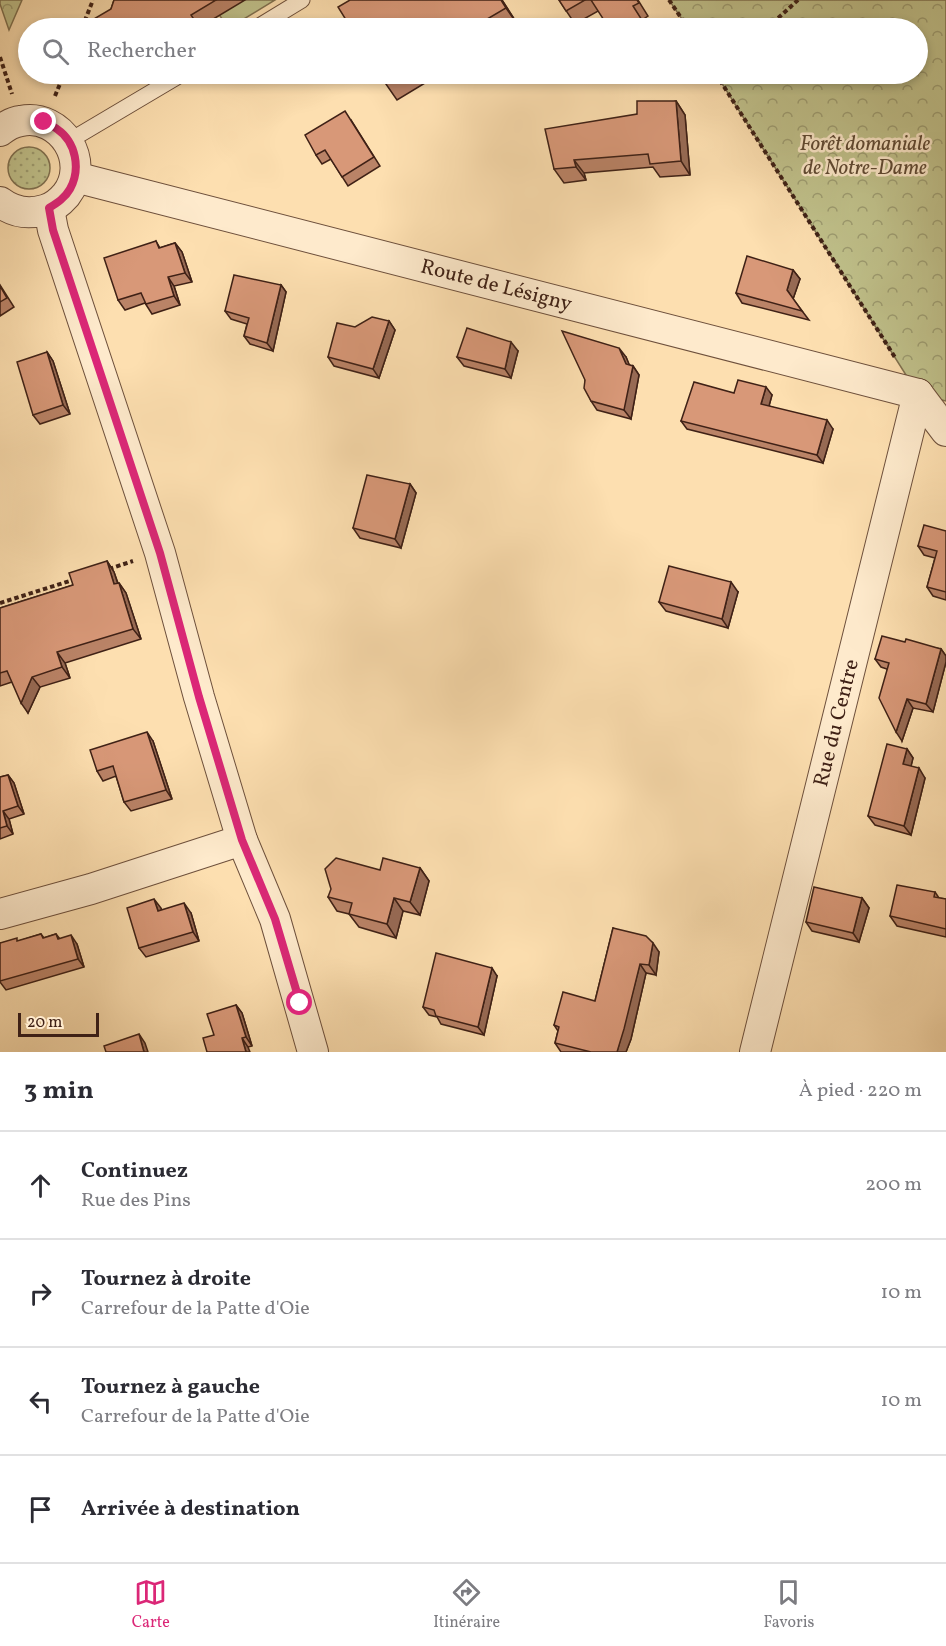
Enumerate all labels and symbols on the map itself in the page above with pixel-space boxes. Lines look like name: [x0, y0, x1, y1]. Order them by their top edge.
route end: [30, 108, 56, 134]
park label: Forêt domaniale de Notre-Dame: [800, 130, 931, 183]
street label: Route de Lésigny: [417, 252, 576, 319]
street label: Rue du Centre: [807, 656, 866, 790]
route start: [286, 989, 312, 1015]
scale bar: [18, 1010, 99, 1038]

